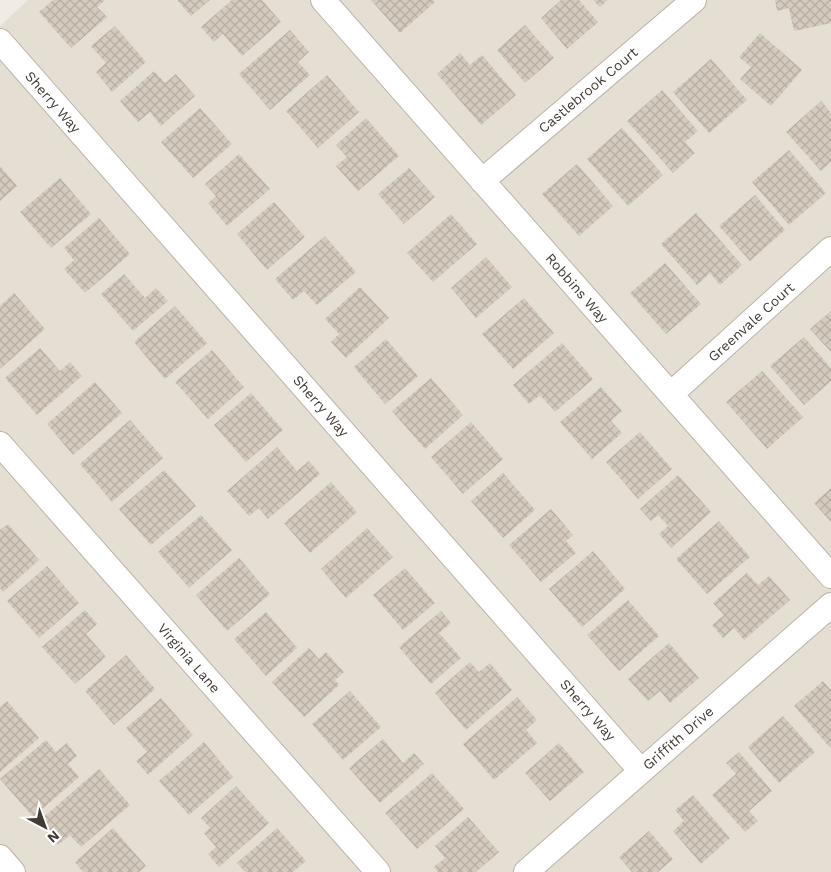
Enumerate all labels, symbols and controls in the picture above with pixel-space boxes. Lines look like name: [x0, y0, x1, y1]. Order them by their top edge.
street label: Castlebrook Court: [535, 44, 641, 136]
street label: Sherry Way: [22, 68, 85, 137]
street label: Robbins Way: [542, 250, 612, 327]
street label: Greenvale Court: [705, 279, 797, 365]
street label: Sherry Way: [290, 372, 353, 441]
street label: Virginia Lane: [154, 620, 224, 696]
street label: Sherry Way: [557, 676, 620, 745]
street label: Griffith Drive: [639, 703, 717, 773]
north arrow: [20, 802, 70, 852]
text: N: [44, 827, 63, 846]

